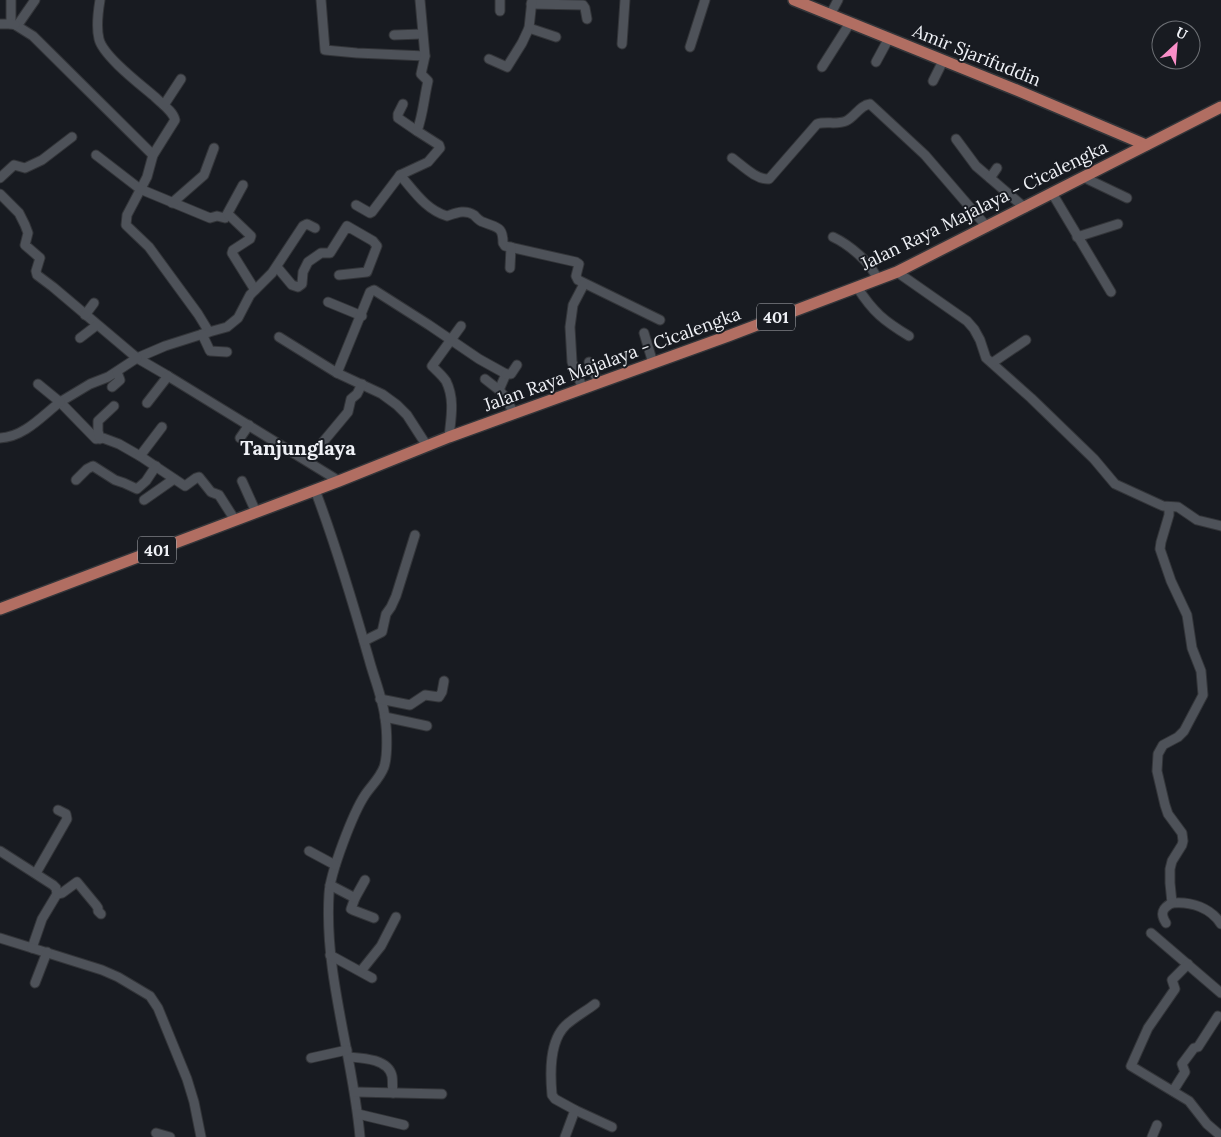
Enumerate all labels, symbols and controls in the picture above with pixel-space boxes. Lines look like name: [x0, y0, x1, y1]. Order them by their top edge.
street label: Amir Sjarifuddin: [909, 18, 1045, 91]
north arrow: [1151, 20, 1201, 70]
text: U: [1173, 23, 1191, 44]
street label: Jalan Raya Majalaya - Cicalengka: [856, 135, 1111, 275]
street label: Jalan Raya Majalaya - Cicalengka: [479, 302, 744, 417]
road number: 401: [757, 304, 795, 330]
district label: Tanjunglaya: [240, 435, 356, 460]
road number: 401: [138, 536, 176, 564]

